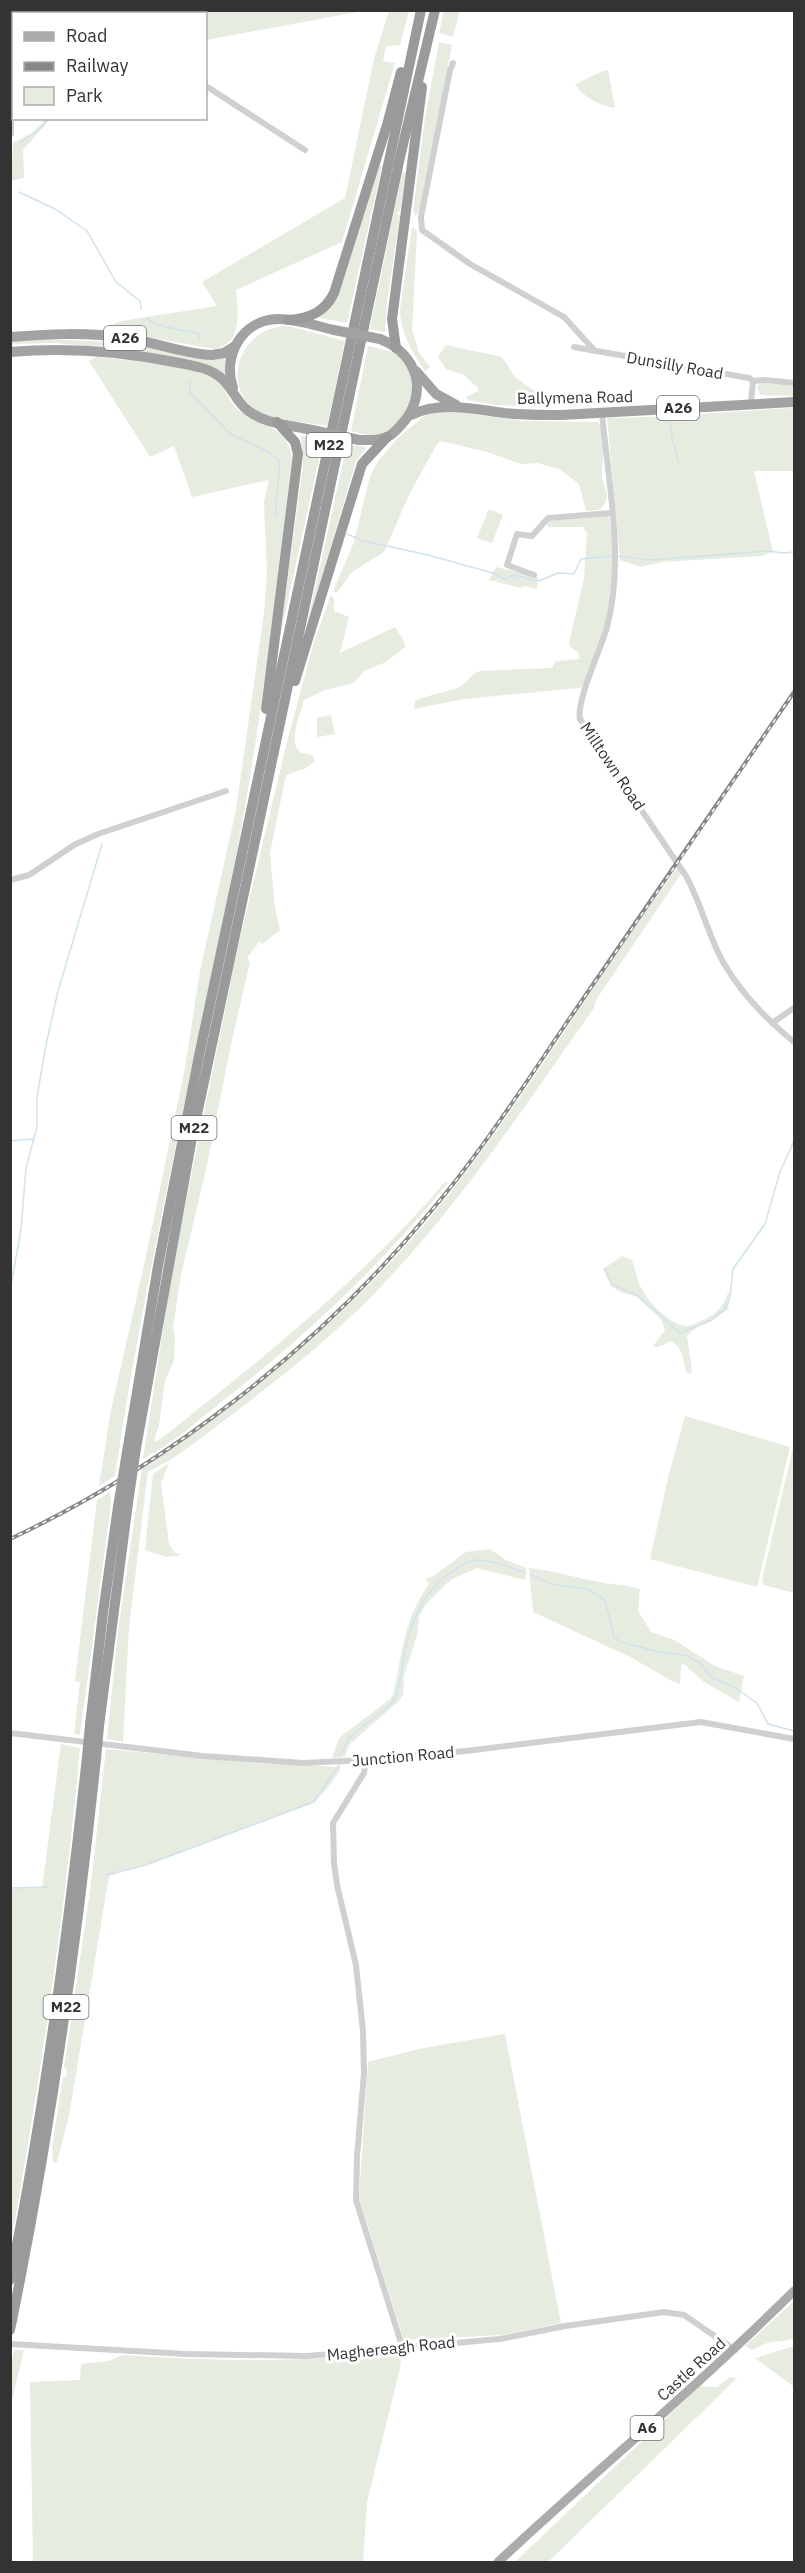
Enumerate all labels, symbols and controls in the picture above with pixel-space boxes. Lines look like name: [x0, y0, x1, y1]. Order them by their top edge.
legend: [12, 12, 207, 120]
text: Road: [66, 24, 107, 47]
text: Railway: [66, 54, 128, 77]
text: Park: [66, 84, 103, 107]
road number: A26: [104, 326, 146, 350]
street label: Dunsilly Road: [625, 347, 725, 383]
street label: Ballymena Road: [517, 386, 633, 408]
road number: A26: [657, 396, 699, 420]
road number: M22: [306, 433, 352, 457]
street label: Milltown Road: [576, 718, 650, 814]
road number: M22: [172, 1116, 216, 1140]
street label: Junction Road: [351, 1742, 455, 1770]
road number: M22: [44, 1995, 88, 2019]
street label: Maghereagh Road: [326, 2331, 456, 2365]
street label: Castle Road: [653, 2333, 729, 2405]
road number: A6: [630, 2416, 664, 2440]

